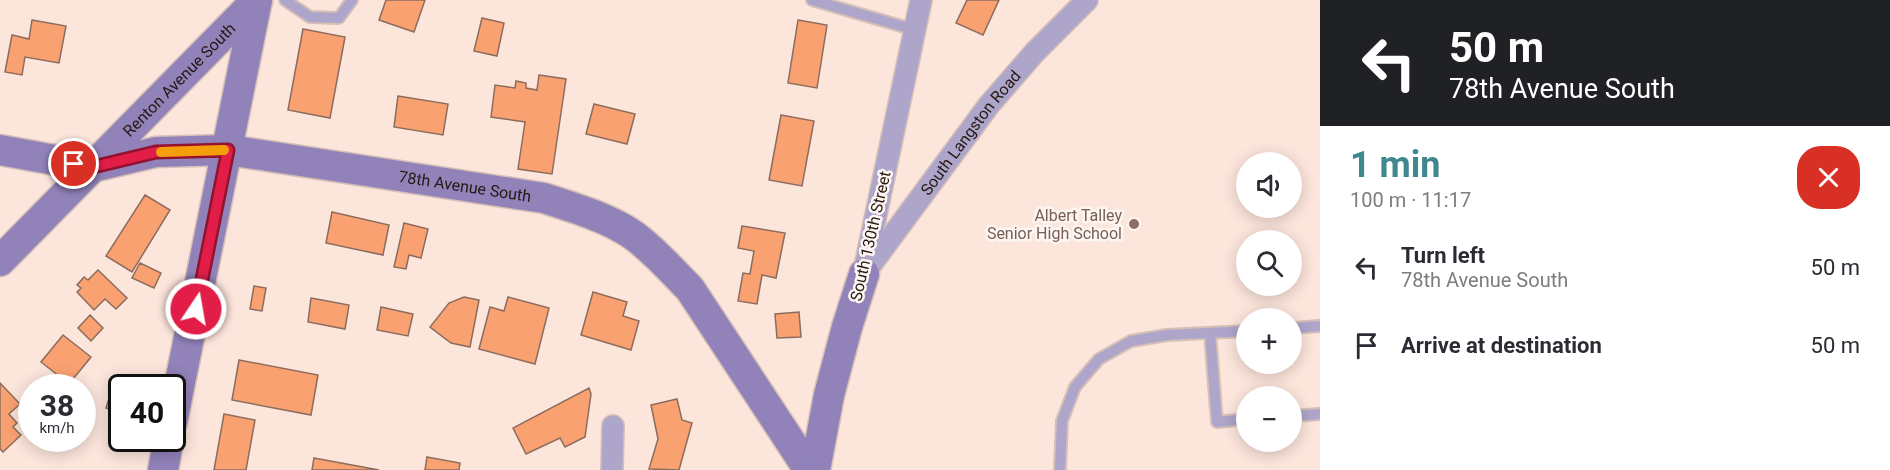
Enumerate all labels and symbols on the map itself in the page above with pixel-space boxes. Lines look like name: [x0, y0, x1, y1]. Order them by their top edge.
street label: Renton Avenue South: [119, 19, 239, 140]
street label: South Langston Road: [917, 67, 1025, 199]
pin: [48, 138, 99, 189]
street label: 78th Avenue South: [397, 167, 532, 206]
street label: South 130th Street: [846, 169, 895, 303]
place label: Albert Talley Senior High School: [987, 206, 1122, 243]
marker: Albert Talley Senior High School: [1127, 217, 1141, 231]
position arrow: [164, 277, 228, 341]
speed limit sign: 40: [108, 374, 186, 452]

